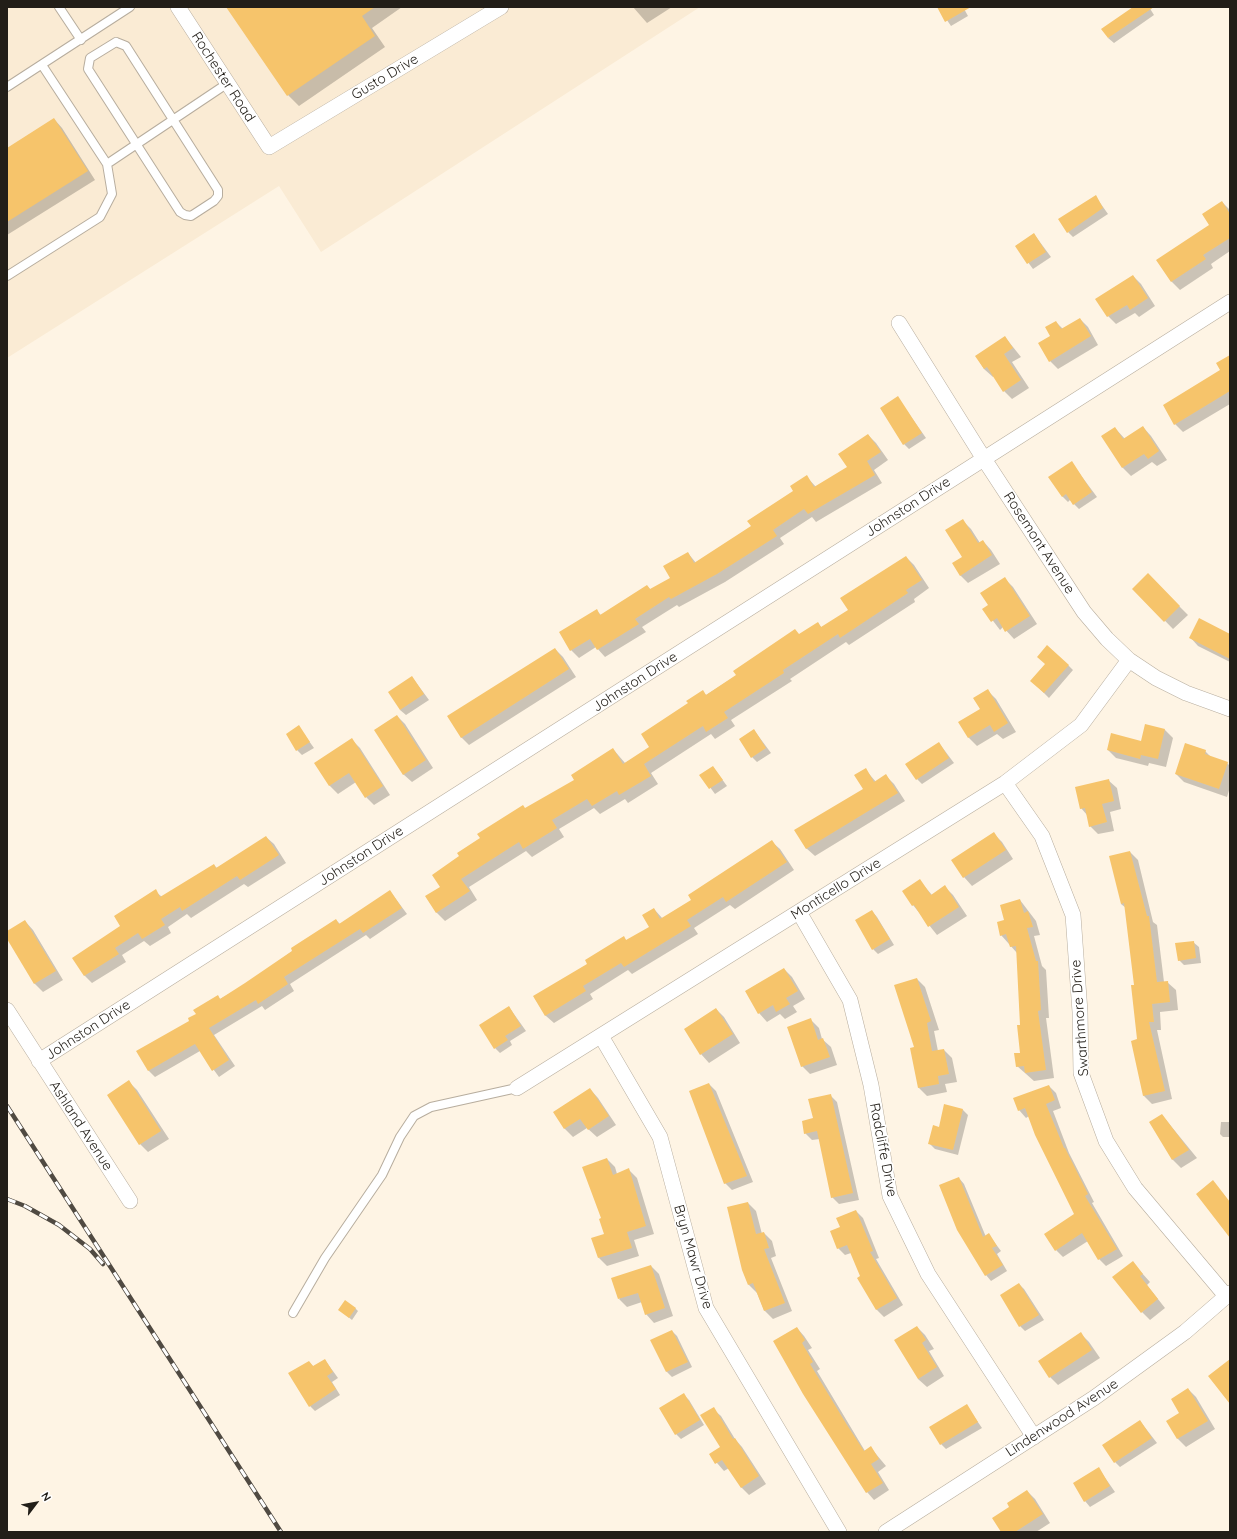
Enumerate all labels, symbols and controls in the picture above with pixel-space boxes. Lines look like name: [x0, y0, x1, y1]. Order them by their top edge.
street label: Rochester Road: [188, 29, 258, 125]
street label: Gusto Drive: [349, 51, 421, 103]
street label: Johnston Drive: [862, 473, 954, 541]
street label: Rosemont Avenue: [1000, 489, 1078, 597]
street label: Johnston Drive: [589, 648, 681, 716]
street label: Johnston Drive: [315, 822, 407, 890]
street label: Monticello Drive: [788, 855, 884, 923]
street label: Swarthmore Drive: [1068, 959, 1092, 1077]
street label: Johnston Drive: [42, 996, 134, 1064]
street label: Ashland Avenue: [46, 1078, 116, 1174]
street label: Radcliffe Drive: [866, 1102, 900, 1198]
street label: Bryn Mawr Drive: [670, 1203, 716, 1311]
street label: Lindenwood Avenue: [1003, 1375, 1121, 1461]
north arrow: [16, 1483, 56, 1523]
text: N: [38, 1489, 54, 1504]

